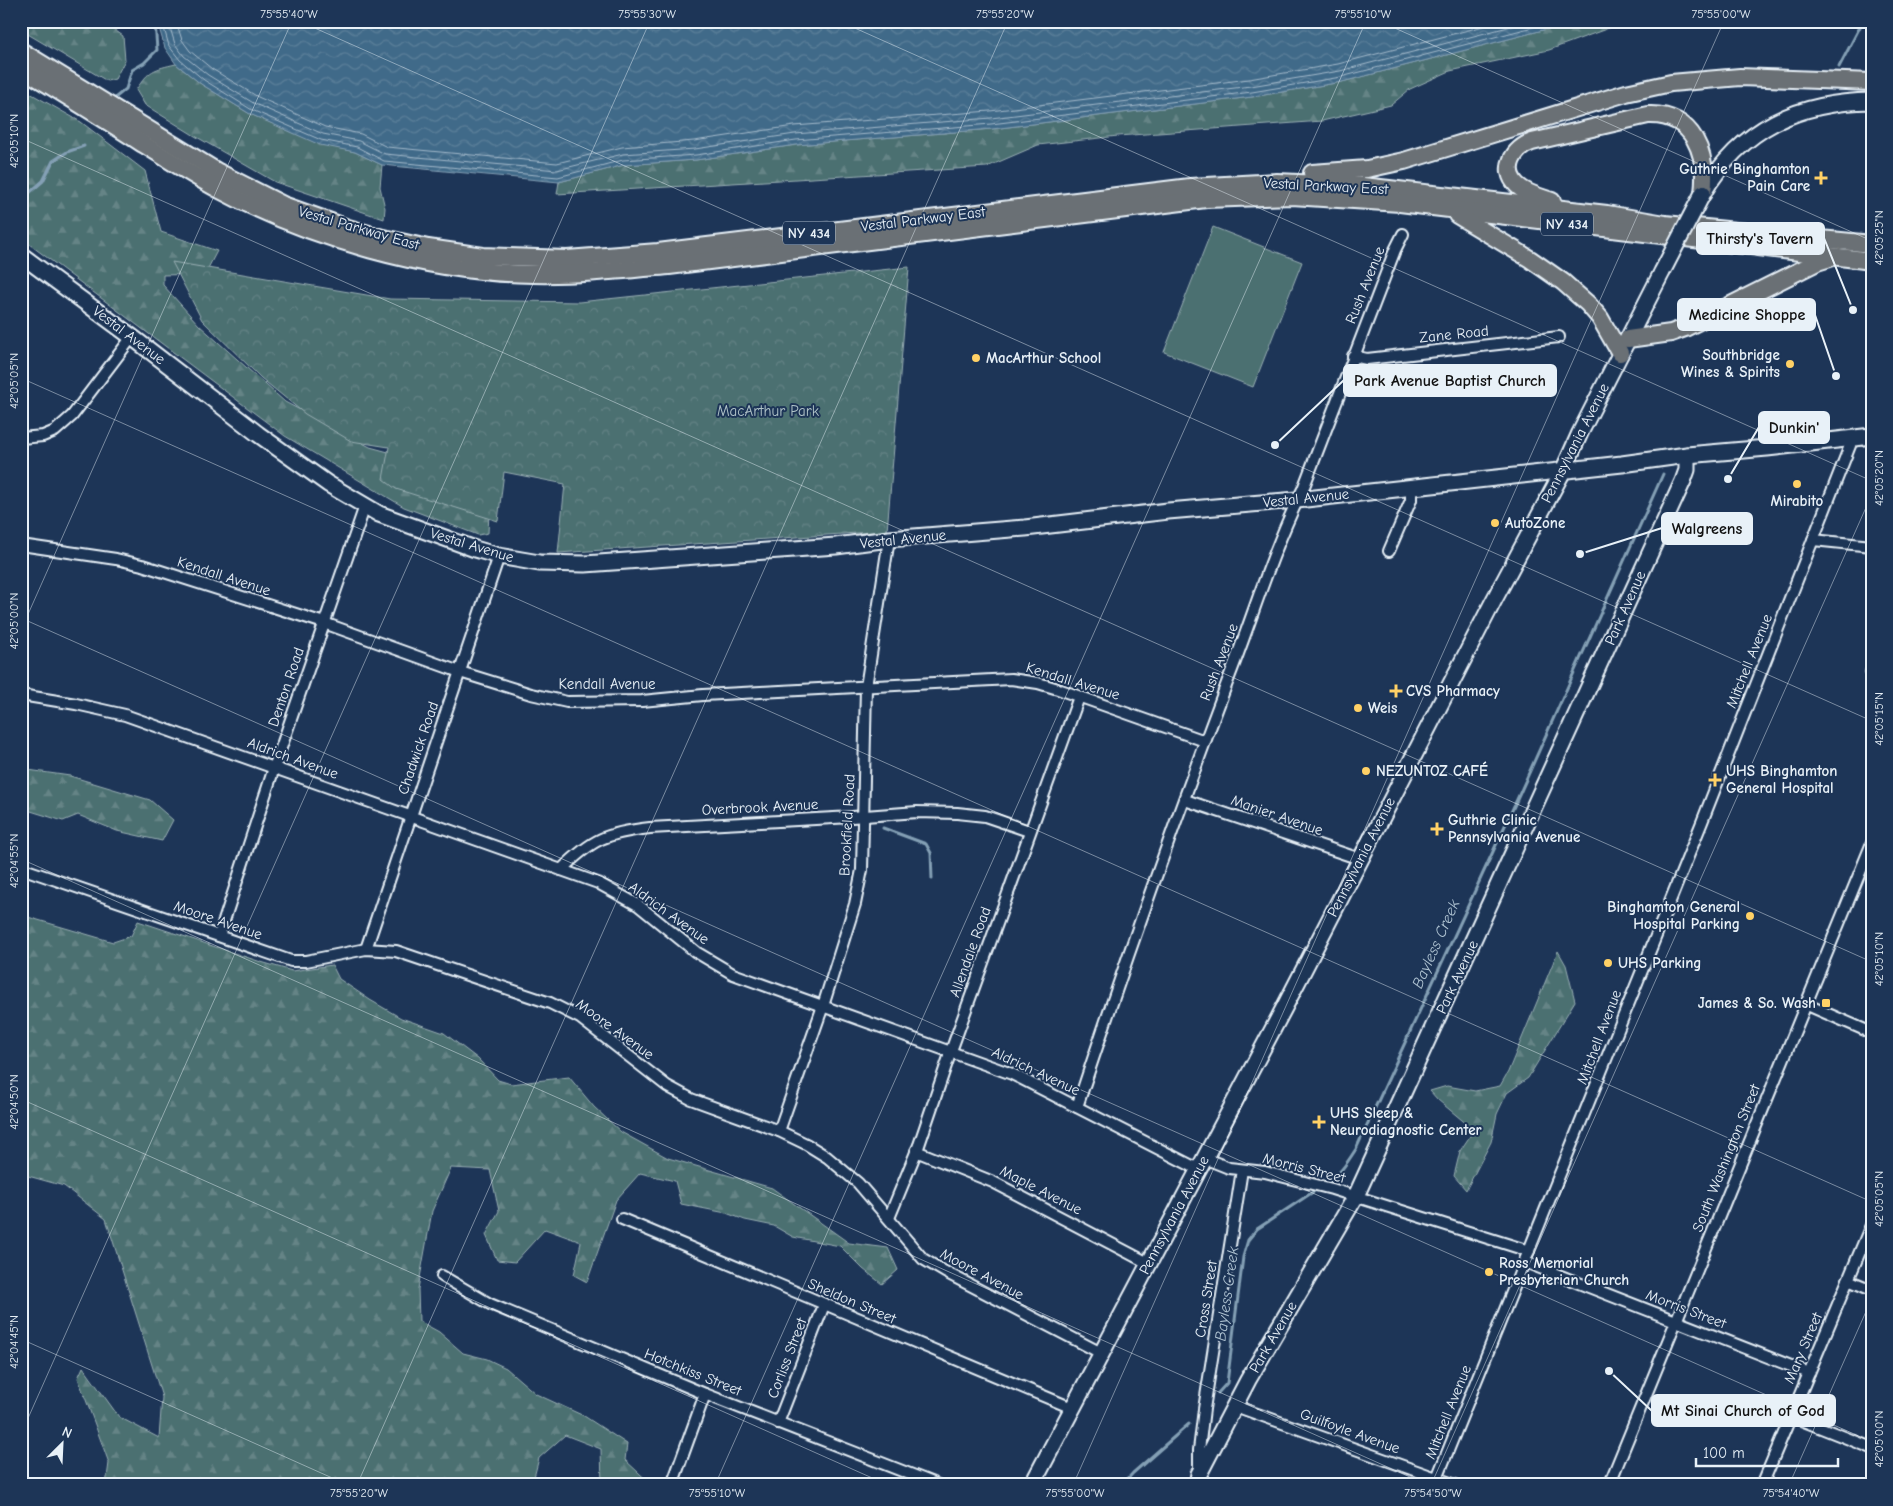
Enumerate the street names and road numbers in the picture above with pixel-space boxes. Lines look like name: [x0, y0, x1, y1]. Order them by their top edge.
street label: Vestal Parkway East: [1263, 174, 1390, 198]
street label: Vestal Parkway East: [296, 202, 422, 254]
street label: Vestal Parkway East: [860, 202, 987, 236]
road number: NY 434: [1541, 212, 1593, 235]
road number: NY 434: [783, 222, 835, 244]
street label: Rush Avenue: [1341, 243, 1389, 326]
street label: Vestal Avenue: [89, 302, 169, 368]
street label: Zane Road: [1418, 321, 1490, 347]
street label: Pennsylvania Avenue: [1537, 380, 1613, 506]
street label: Vestal Avenue: [1262, 484, 1350, 511]
street label: Vestal Avenue: [428, 524, 516, 566]
street label: Vestal Avenue: [859, 525, 947, 552]
street label: Kendall Avenue: [175, 552, 273, 600]
street label: Park Avenue: [1601, 568, 1650, 648]
street label: Mitchell Avenue: [1722, 611, 1776, 711]
street label: Rush Avenue: [1196, 620, 1242, 703]
street label: Denton Road: [264, 645, 308, 729]
street label: Kendall Avenue: [1024, 658, 1123, 704]
street label: Kendall Avenue: [558, 675, 656, 693]
street label: Chadwick Road: [394, 699, 442, 797]
street label: Aldrich Avenue: [245, 733, 341, 783]
street label: Brookfield Road: [835, 774, 859, 876]
street label: Manier Avenue: [1229, 791, 1326, 839]
street label: Pennsylvania Avenue: [1323, 794, 1399, 920]
street label: Overbrook Avenue: [701, 795, 819, 819]
street label: Aldrich Avenue: [625, 878, 713, 949]
street label: Moore Avenue: [171, 896, 265, 944]
street label: Allendale Road: [945, 904, 995, 1000]
street label: Park Avenue: [1432, 937, 1482, 1017]
street label: Mitchell Avenue: [1573, 987, 1625, 1087]
street label: Moore Avenue: [572, 995, 658, 1064]
street label: Aldrich Avenue: [989, 1043, 1083, 1099]
street label: South Washington Street: [1688, 1081, 1764, 1234]
street label: Morris Street: [1261, 1149, 1348, 1187]
street label: Pennsylvania Avenue: [1135, 1152, 1213, 1277]
street label: Maple Avenue: [997, 1162, 1086, 1219]
street label: Moore Avenue: [937, 1244, 1027, 1304]
street label: Cross Street: [1191, 1258, 1221, 1339]
street label: Sheldon Street: [805, 1274, 899, 1328]
street label: Morris Street: [1643, 1285, 1729, 1333]
street label: Park Avenue: [1245, 1298, 1301, 1376]
street label: Mary Street: [1780, 1309, 1826, 1386]
street label: Corliss Street: [763, 1315, 811, 1401]
street label: Hotchkiss Street: [642, 1344, 745, 1400]
street label: Mitchell Avenue: [1421, 1362, 1475, 1462]
street label: Guilfoyle Avenue: [1298, 1405, 1403, 1458]

